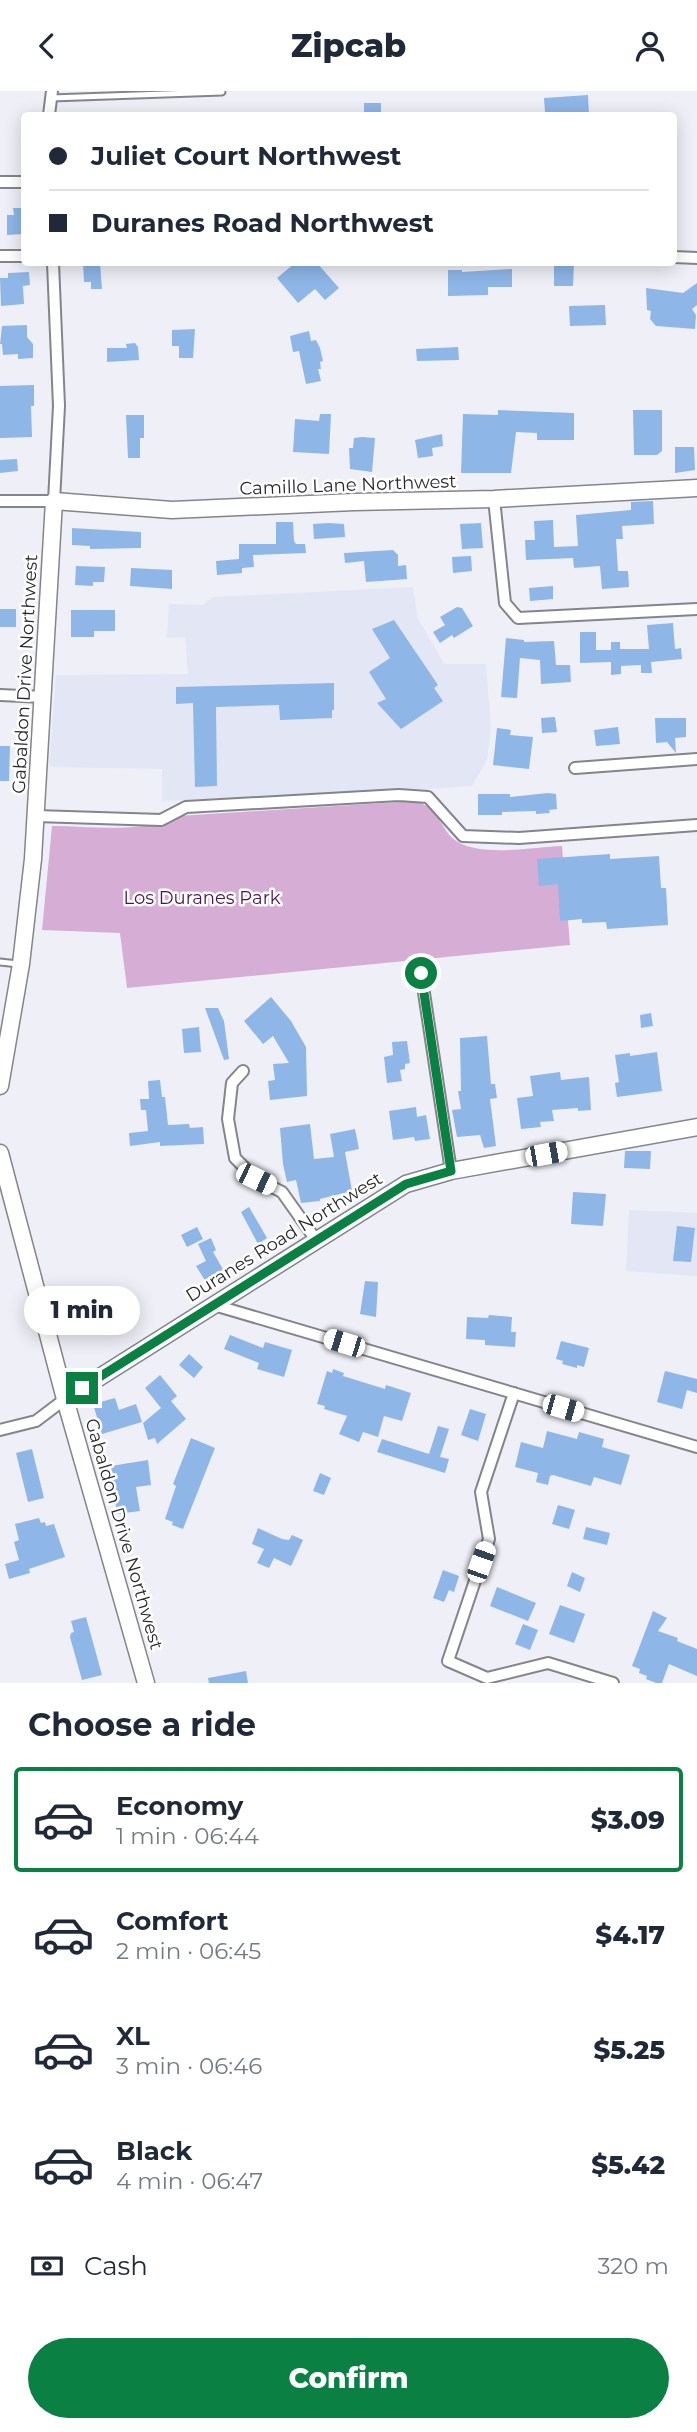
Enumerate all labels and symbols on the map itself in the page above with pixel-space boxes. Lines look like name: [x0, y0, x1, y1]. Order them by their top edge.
street label: Camillo Lane Northwest: [239, 470, 457, 500]
street label: Gabaldon Drive Northwest: [8, 554, 42, 794]
park label: Los Duranes Park: [124, 887, 281, 909]
route start: [405, 957, 437, 989]
car: [524, 1140, 569, 1168]
car: [233, 1160, 280, 1198]
street label: Duranes Road Northwest: [182, 1167, 386, 1307]
callout: 1 min: [24, 1287, 140, 1335]
car: [321, 1327, 368, 1359]
route end: [66, 1372, 98, 1404]
car: [540, 1392, 587, 1424]
street label: Gabaldon Drive Northwest: [80, 1416, 168, 1652]
car: [465, 1539, 498, 1585]

